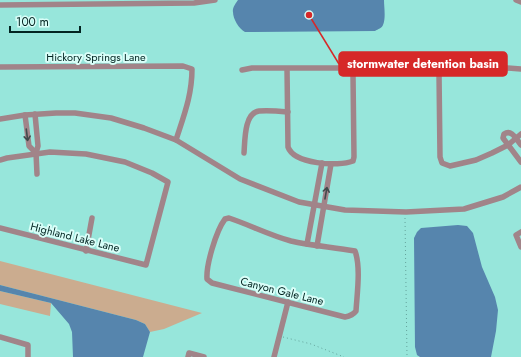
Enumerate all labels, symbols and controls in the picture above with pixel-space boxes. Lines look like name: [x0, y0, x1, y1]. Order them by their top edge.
scale bar: [10, 8, 80, 34]
text: 100 m: [16, 13, 49, 31]
street label: Hickory Springs Lane: [46, 49, 146, 65]
callout: stormwater detention basin: [339, 52, 507, 76]
text: stormwater detention basin: [347, 55, 499, 73]
one-way arrow: [24, 128, 31, 141]
one-way arrow: [322, 187, 330, 200]
street label: Highland Lake Lane: [29, 218, 122, 256]
street label: Canyon Gale Lane: [239, 273, 326, 309]

